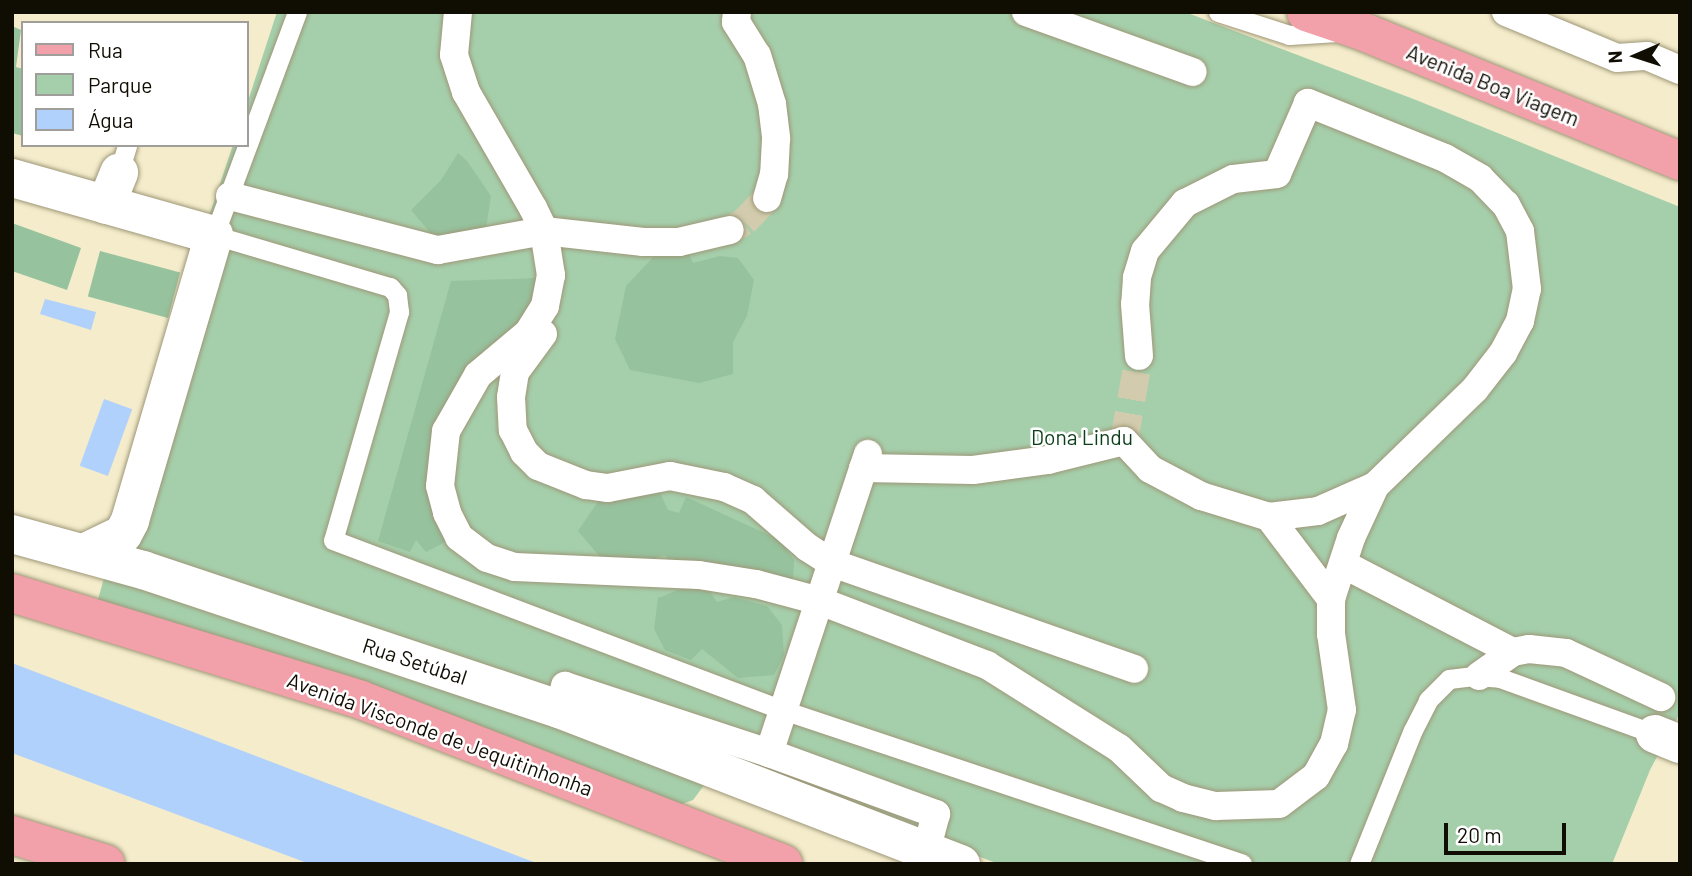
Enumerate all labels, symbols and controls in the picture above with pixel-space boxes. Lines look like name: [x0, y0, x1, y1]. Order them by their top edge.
legend: [21, 21, 248, 147]
north arrow: [1601, 21, 1671, 91]
text: Rua: [88, 37, 123, 62]
street label: Avenida Boa Viagem: [1403, 39, 1583, 131]
text: N: [1603, 50, 1626, 64]
text: Parque: [88, 72, 153, 97]
text: Água: [88, 107, 134, 132]
park label: Dona Lindu: [1031, 424, 1133, 450]
street label: Rua Setúbal: [360, 632, 470, 690]
street label: Avenida Visconde de Jequitinhonha: [284, 667, 596, 801]
scale bar: [1447, 810, 1570, 854]
text: 20 m: [1457, 822, 1502, 847]

